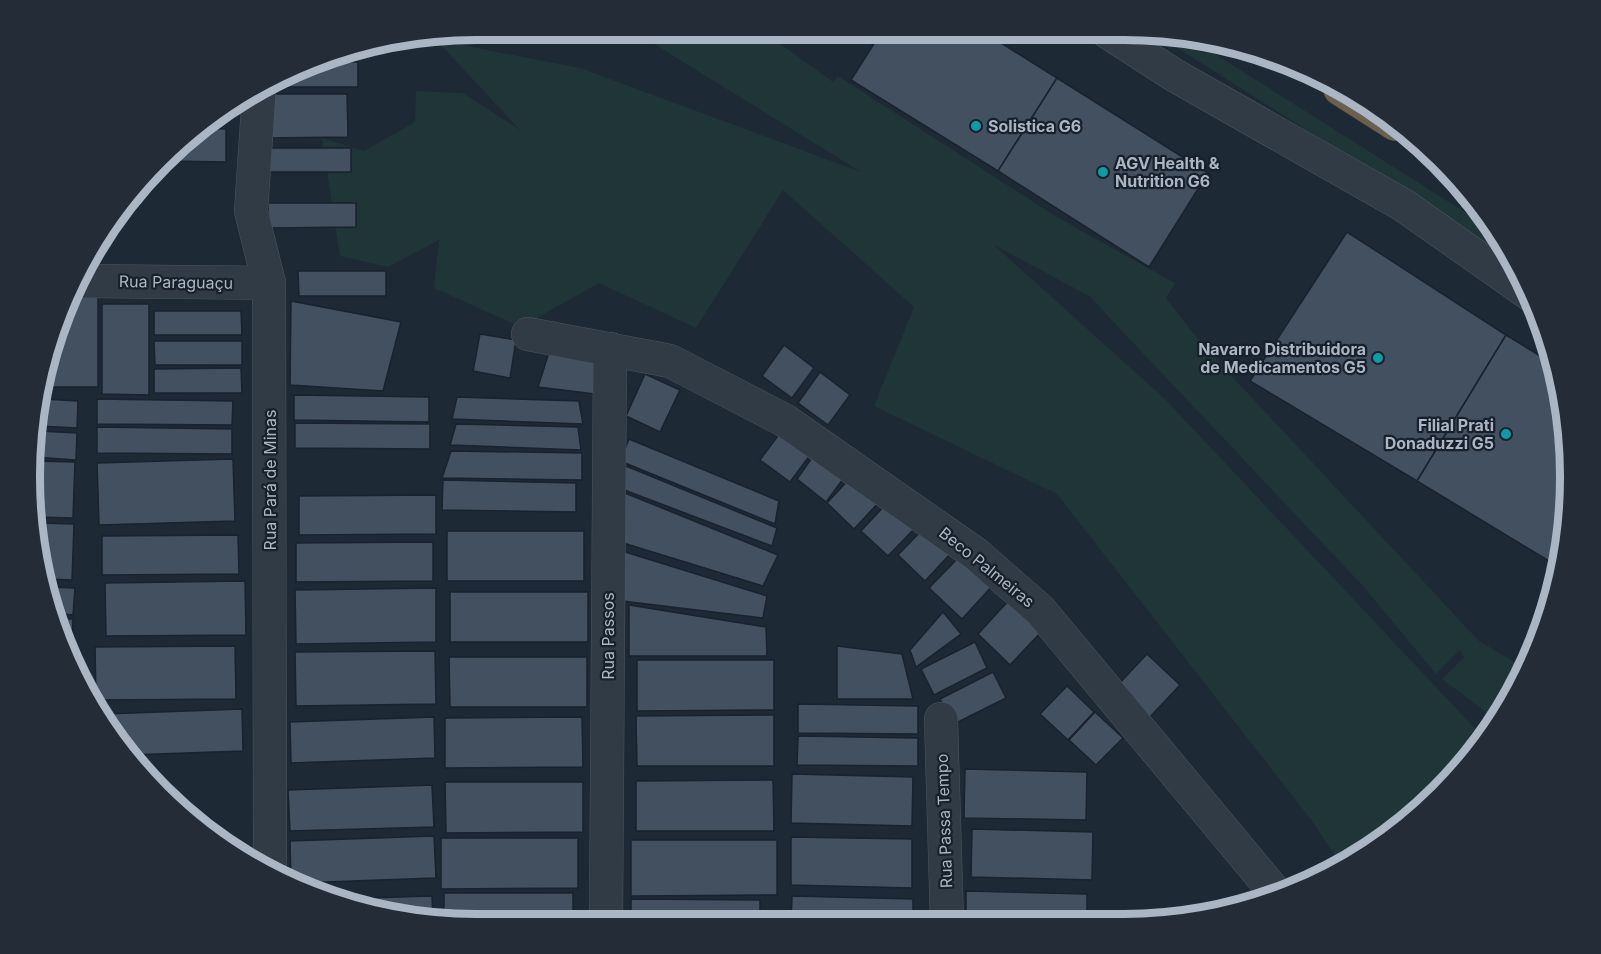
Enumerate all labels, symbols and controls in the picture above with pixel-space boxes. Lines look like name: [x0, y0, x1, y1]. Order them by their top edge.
place label: Solistica G6: [988, 116, 1081, 136]
marker: Solistica G6: [969, 119, 983, 133]
place label: AGV Health & Nutrition G6: [1115, 153, 1220, 191]
marker: AGV Health & Nutrition G6: [1096, 165, 1110, 179]
street label: Rua Paraguaçu: [119, 271, 233, 293]
place label: Navarro Distribuidora de Medicamentos G5: [1198, 339, 1366, 377]
marker: Navarro Distribuidora de Medicamentos G5: [1371, 351, 1385, 365]
street label: Rua Pará de Minas: [260, 410, 280, 550]
place label: Filial Prati Donaduzzi G5: [1385, 415, 1494, 453]
marker: Filial Prati Donaduzzi G5: [1499, 427, 1513, 441]
street label: Beco Palmeiras: [935, 522, 1039, 612]
street label: Rua Passos: [598, 592, 618, 680]
street label: Rua Passa Tempo: [932, 753, 956, 889]

